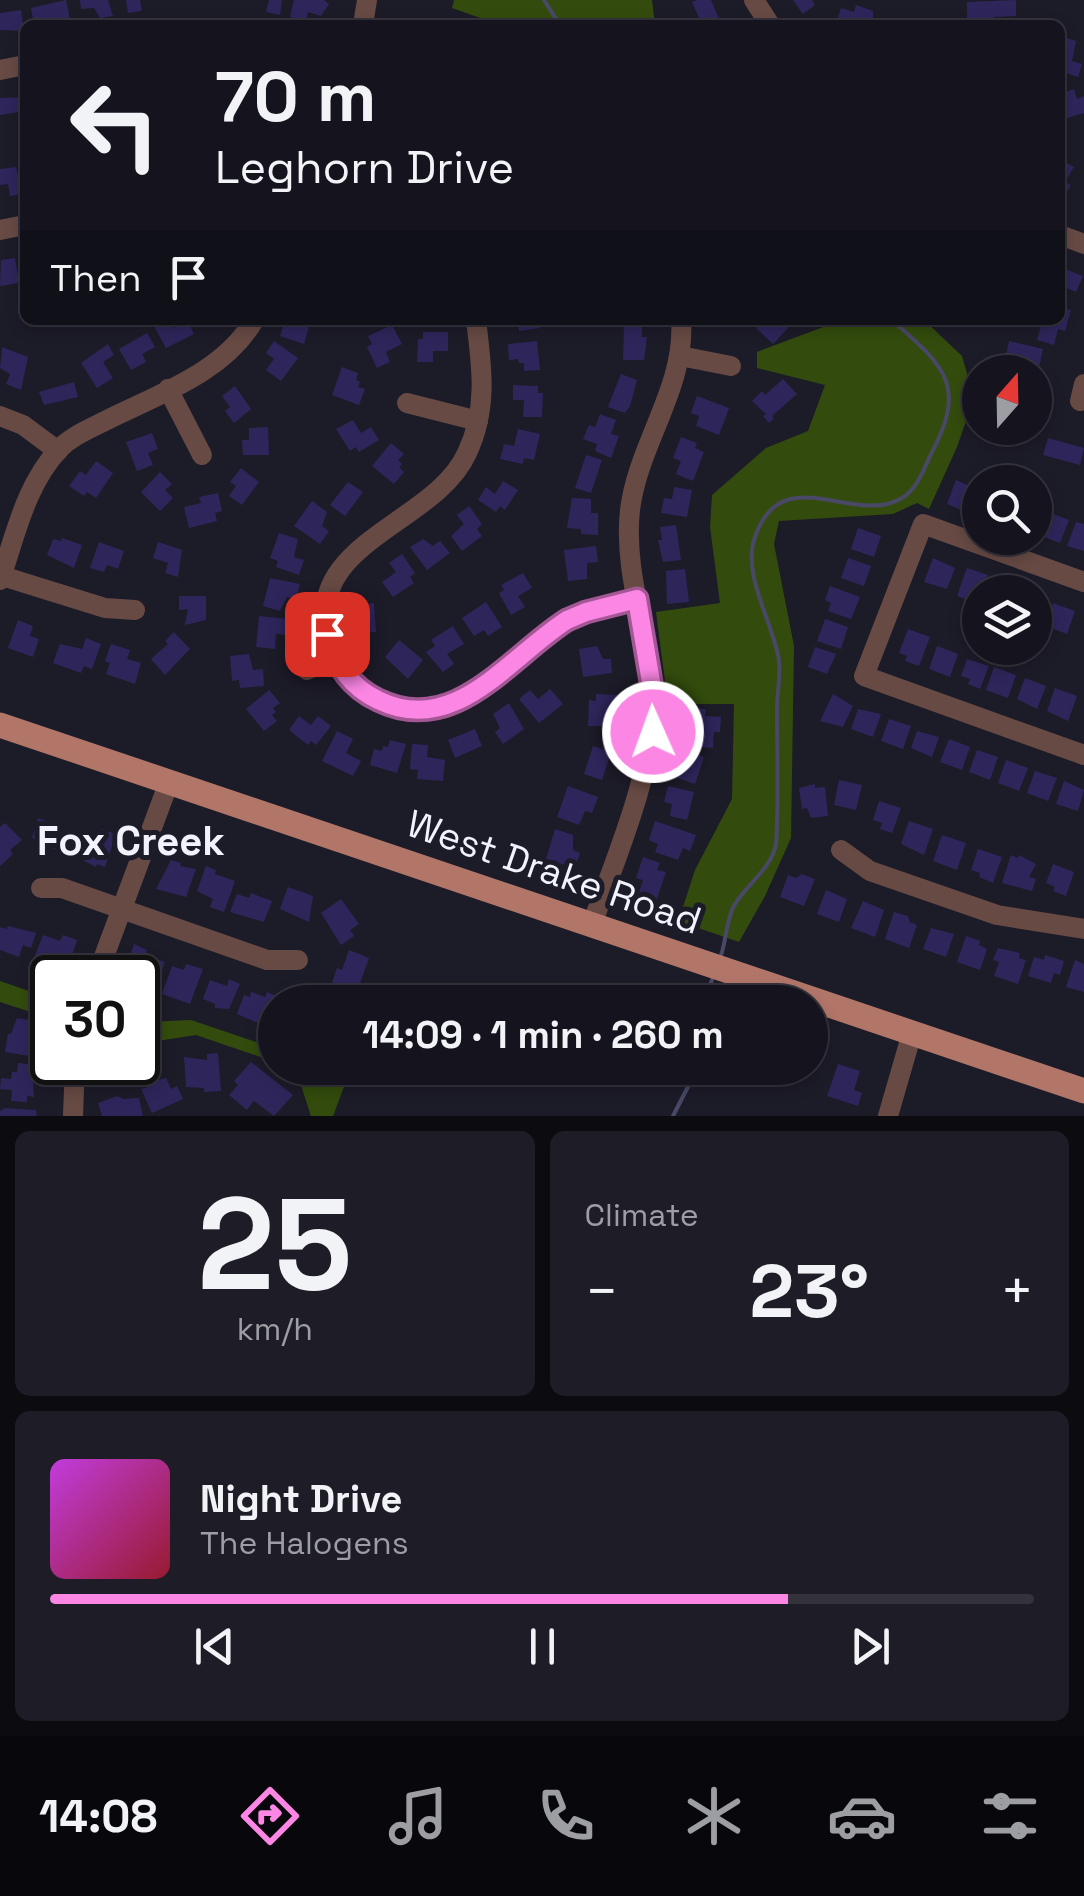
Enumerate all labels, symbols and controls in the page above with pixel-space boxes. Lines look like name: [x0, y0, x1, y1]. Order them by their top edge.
text: 70 m: [215, 52, 376, 141]
icon: left: [50, 60, 180, 190]
text: Leghorn Drive: [215, 139, 514, 196]
icon: arrive: [161, 250, 216, 305]
text: Then: [50, 254, 141, 302]
north arrow: [962, 355, 1052, 445]
map controls: [962, 355, 1052, 665]
button: search: [962, 465, 1052, 555]
button: layers: [962, 575, 1052, 665]
pin: [285, 592, 370, 677]
icon: arrive: [300, 607, 355, 662]
position arrow: [601, 680, 705, 784]
street label: West Drake Road: [401, 799, 707, 945]
district label: Fox Creek: [37, 816, 225, 867]
speed limit sign: 30: [30, 955, 160, 1085]
text: 14:09 · 1 min · 260 m: [362, 1011, 724, 1059]
text: 25: [197, 1161, 352, 1327]
text: Climate: [585, 1195, 699, 1235]
text: 23°: [749, 1243, 869, 1339]
text: −: [585, 1256, 619, 1326]
text: +: [1000, 1256, 1034, 1326]
text: km/h: [237, 1309, 313, 1349]
text: Night Drive: [200, 1475, 402, 1523]
text: The Halogens: [200, 1523, 409, 1563]
icon: previous: [187, 1619, 242, 1674]
icon: pause: [515, 1619, 570, 1674]
icon: next: [843, 1619, 898, 1674]
icon: directions: [235, 1781, 305, 1851]
icon: music: [383, 1781, 453, 1851]
icon: phone: [531, 1781, 601, 1851]
icon: climate: [679, 1781, 749, 1851]
icon: car: [827, 1781, 897, 1851]
icon: filters: [975, 1781, 1045, 1851]
text: 14:08: [39, 1788, 157, 1845]

